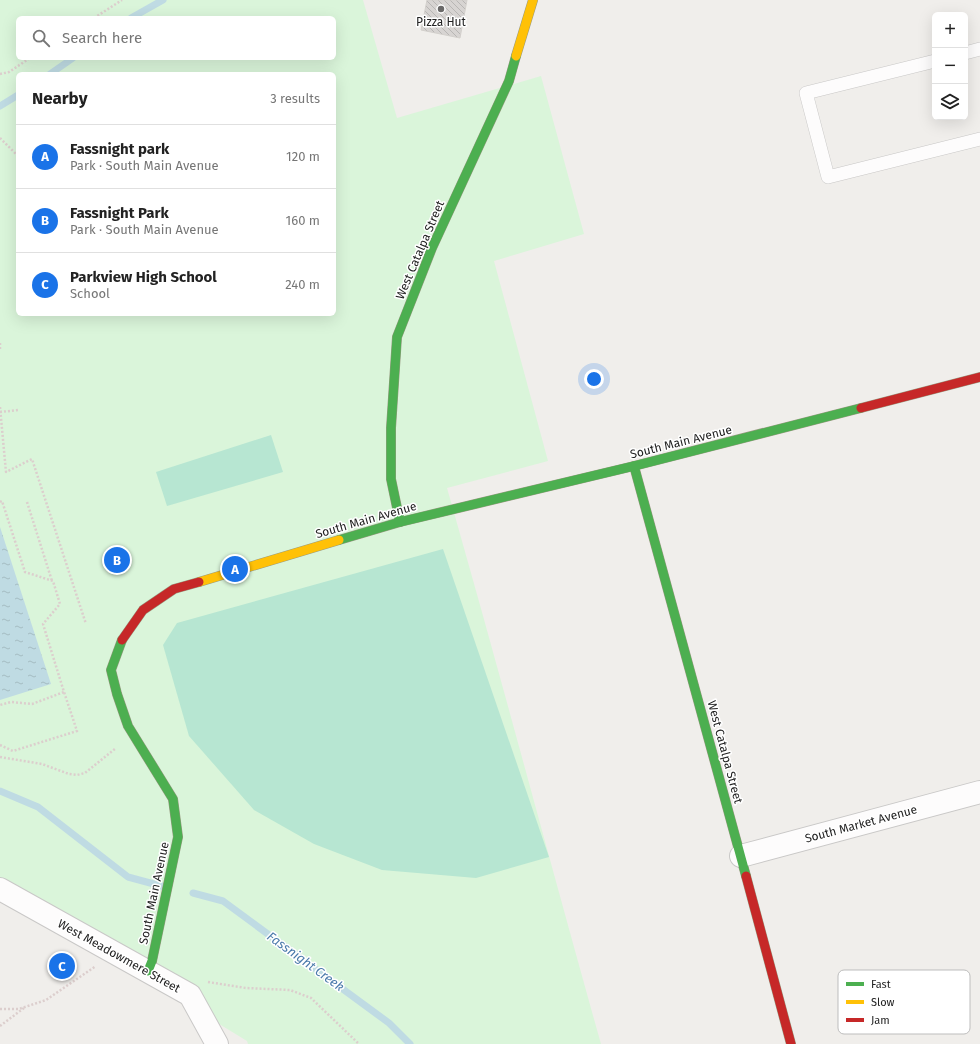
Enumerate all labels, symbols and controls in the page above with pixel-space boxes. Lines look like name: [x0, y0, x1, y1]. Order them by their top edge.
marker: Pizza Hut: [436, 4, 446, 14]
map controls: [932, 12, 968, 120]
button: +: [932, 12, 968, 48]
place label: Pizza Hut: [416, 15, 467, 29]
search box: [16, 16, 336, 60]
icon: search: [30, 27, 52, 49]
text: Search here: [62, 29, 142, 47]
button: −: [932, 48, 968, 84]
button: layers: [932, 84, 968, 120]
text: Nearby: [32, 88, 87, 109]
text: 3 results: [270, 91, 320, 106]
text: Fassnight park: [70, 140, 169, 158]
text: A: [41, 149, 49, 164]
text: 120 m: [286, 149, 320, 164]
text: Park · South Main Avenue: [70, 158, 219, 173]
street label: West Catalpa Street: [393, 198, 447, 302]
text: Fassnight Park: [70, 204, 169, 222]
text: B: [41, 213, 49, 228]
text: 160 m: [286, 213, 320, 228]
text: Park · South Main Avenue: [70, 222, 219, 237]
text: Parkview High School: [70, 268, 217, 286]
text: C: [41, 277, 49, 292]
text: 240 m: [285, 277, 320, 292]
text: School: [70, 286, 110, 301]
your location: [584, 369, 604, 389]
street label: South Main Avenue: [629, 423, 733, 461]
street label: South Main Avenue: [314, 499, 418, 541]
pin: B: [104, 545, 130, 575]
pin: A: [222, 554, 248, 584]
street label: West Catalpa Street: [705, 699, 746, 806]
street label: South Market Avenue: [803, 802, 919, 846]
street label: South Main Avenue: [136, 840, 172, 946]
street label: West Meadowmere Street: [55, 916, 183, 996]
water label: Fassnight Creek: [264, 928, 347, 994]
pin: C: [49, 951, 75, 981]
legend: [838, 970, 970, 1034]
text: Fast: [871, 978, 891, 991]
text: Slow: [871, 996, 895, 1009]
text: Jam: [871, 1014, 890, 1027]

